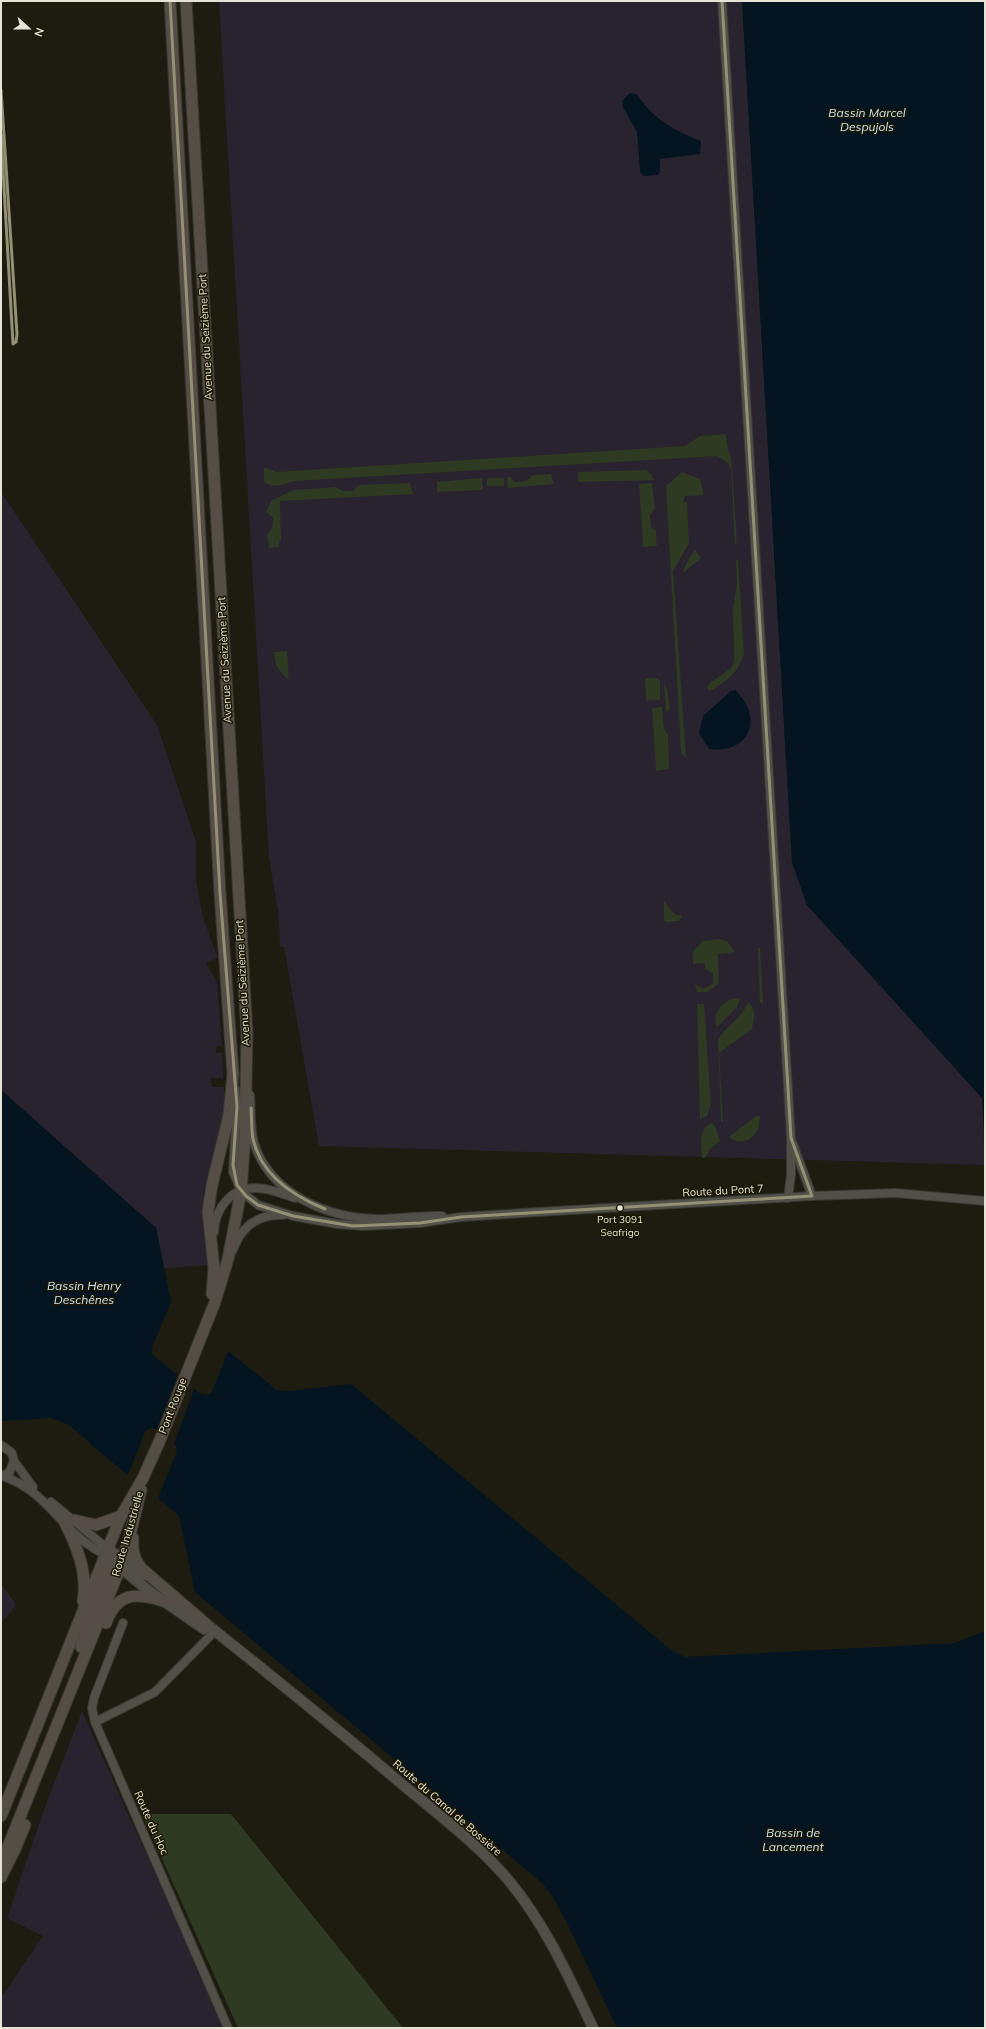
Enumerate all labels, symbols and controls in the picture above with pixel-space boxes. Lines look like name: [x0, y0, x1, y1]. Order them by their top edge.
north arrow: [8, 8, 48, 48]
text: N: [31, 26, 47, 39]
water label: Bassin Marcel Despujols: [828, 106, 906, 134]
street label: Avenue du Seizième Port: [196, 273, 216, 401]
street label: Avenue du Seizième Port: [215, 596, 235, 724]
street label: Avenue du Seizième Port: [233, 919, 253, 1047]
street label: Route du Pont 7: [682, 1182, 764, 1200]
marker: Port 3091 Seafrigo: [615, 1203, 625, 1213]
place label: Port 3091 Seafrigo: [597, 1214, 643, 1238]
water label: Bassin Henry Deschênes: [47, 1279, 121, 1307]
street label: Pont Rouge: [156, 1376, 190, 1436]
street label: Route Industrielle: [110, 1490, 146, 1578]
street label: Route du Canal de Bossière: [390, 1757, 504, 1859]
street label: Route du Hoc: [131, 1789, 171, 1857]
water label: Bassin de Lancement: [762, 1826, 824, 1854]

